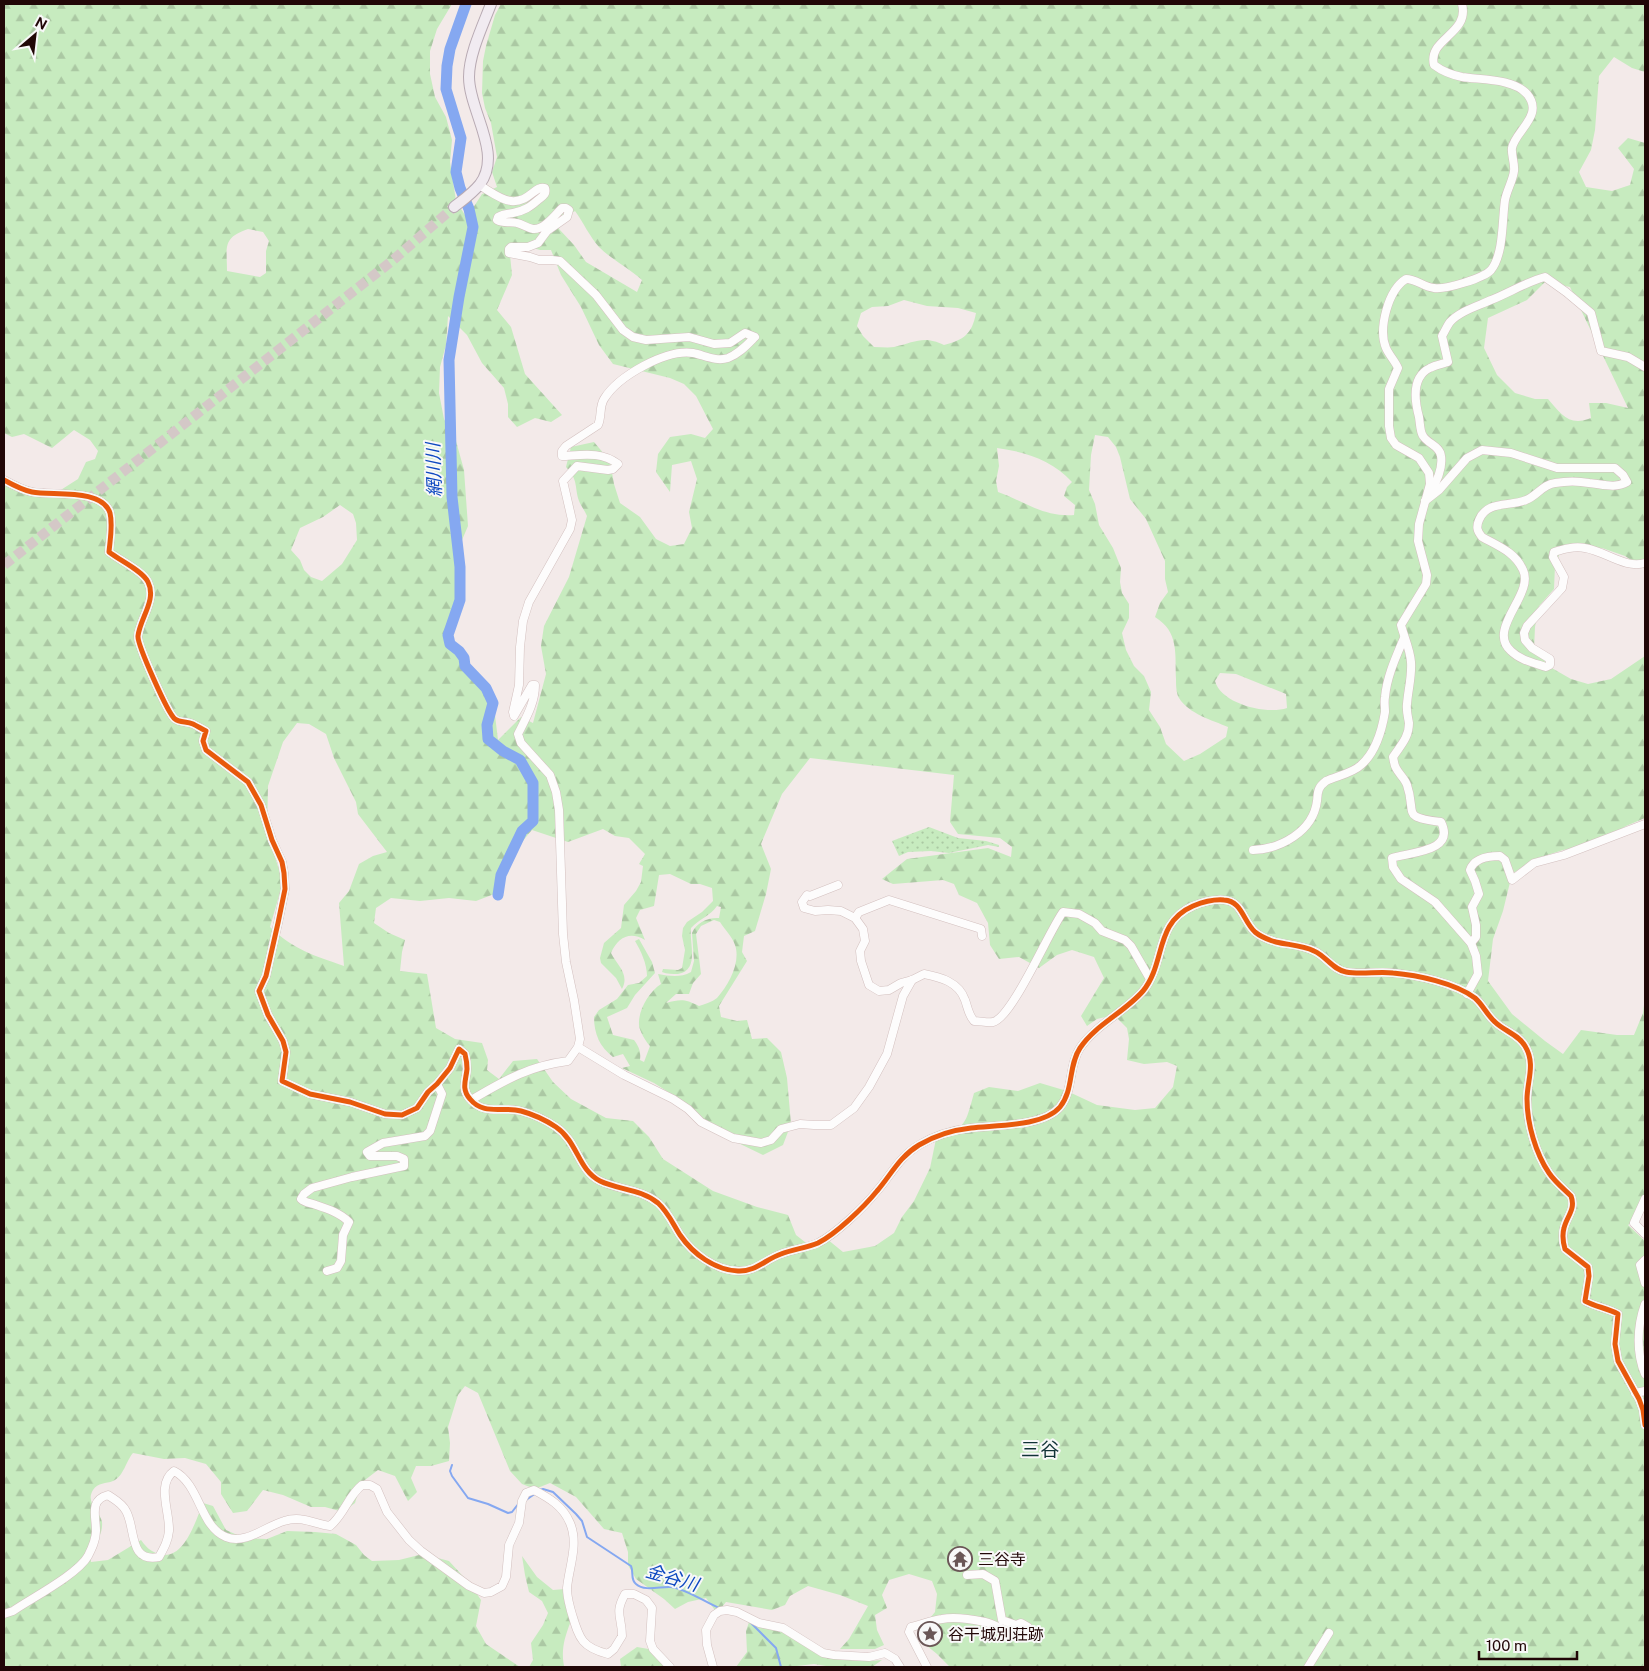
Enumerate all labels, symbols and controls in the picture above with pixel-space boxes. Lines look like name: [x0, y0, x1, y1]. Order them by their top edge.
north arrow: [10, 10, 60, 60]
text: N: [33, 14, 50, 33]
water label: 網川川: [422, 441, 445, 497]
district label: 三谷: [1021, 1438, 1059, 1460]
temple icon: 三谷寺: [947, 1546, 973, 1572]
place label: 三谷寺: [978, 1550, 1026, 1569]
water label: 金谷川: [643, 1560, 703, 1596]
place icon: 谷干城別荘跡: [917, 1621, 943, 1647]
place label: 谷干城別荘跡: [948, 1625, 1044, 1644]
scale bar: [1479, 1628, 1576, 1660]
text: 100 m: [1486, 1637, 1527, 1654]

